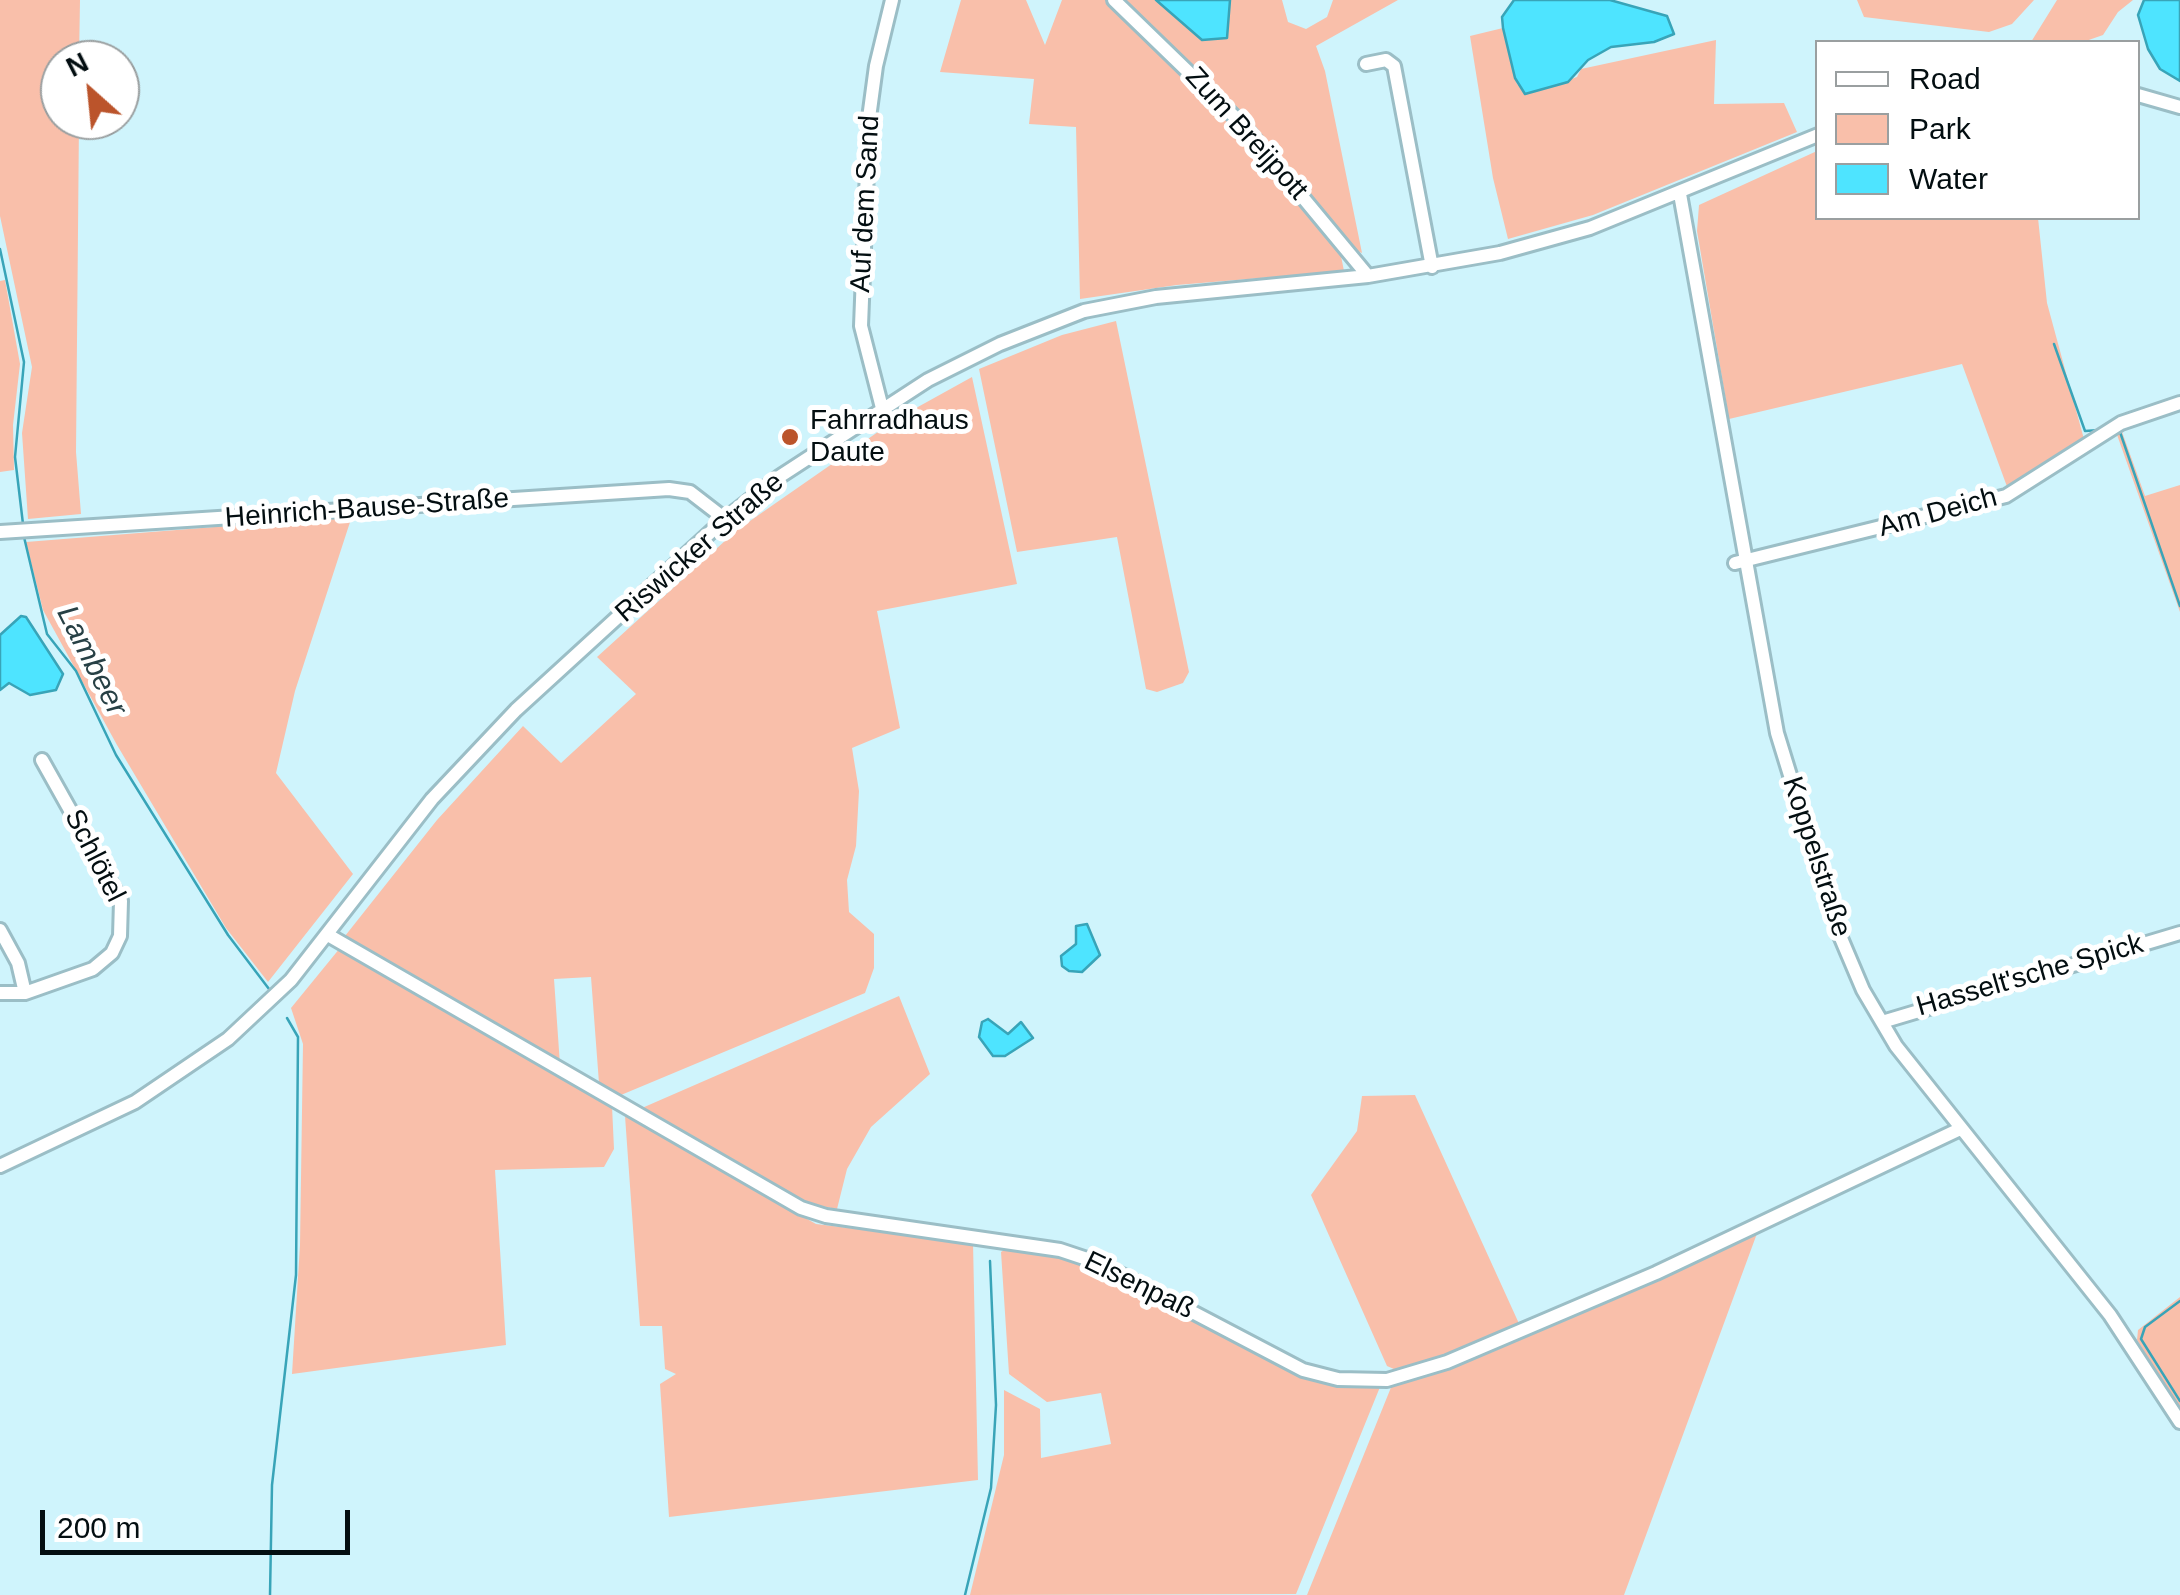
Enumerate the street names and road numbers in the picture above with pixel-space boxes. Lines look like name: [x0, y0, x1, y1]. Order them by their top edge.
street label: Zum Breijpott: [1178, 61, 1314, 207]
street label: Auf dem Sand: [845, 115, 887, 293]
street label: Riswicker Straße: [609, 466, 791, 630]
street label: Am Deich: [1875, 481, 2001, 545]
street label: Heinrich-Bause-Straße: [224, 482, 510, 536]
street label: Koppelstraße: [1774, 773, 1858, 941]
street label: Schlötel: [56, 804, 132, 908]
street label: Hasselt'sche Spick: [1913, 928, 2147, 1024]
street label: Elsenpaß: [1078, 1245, 1200, 1327]

